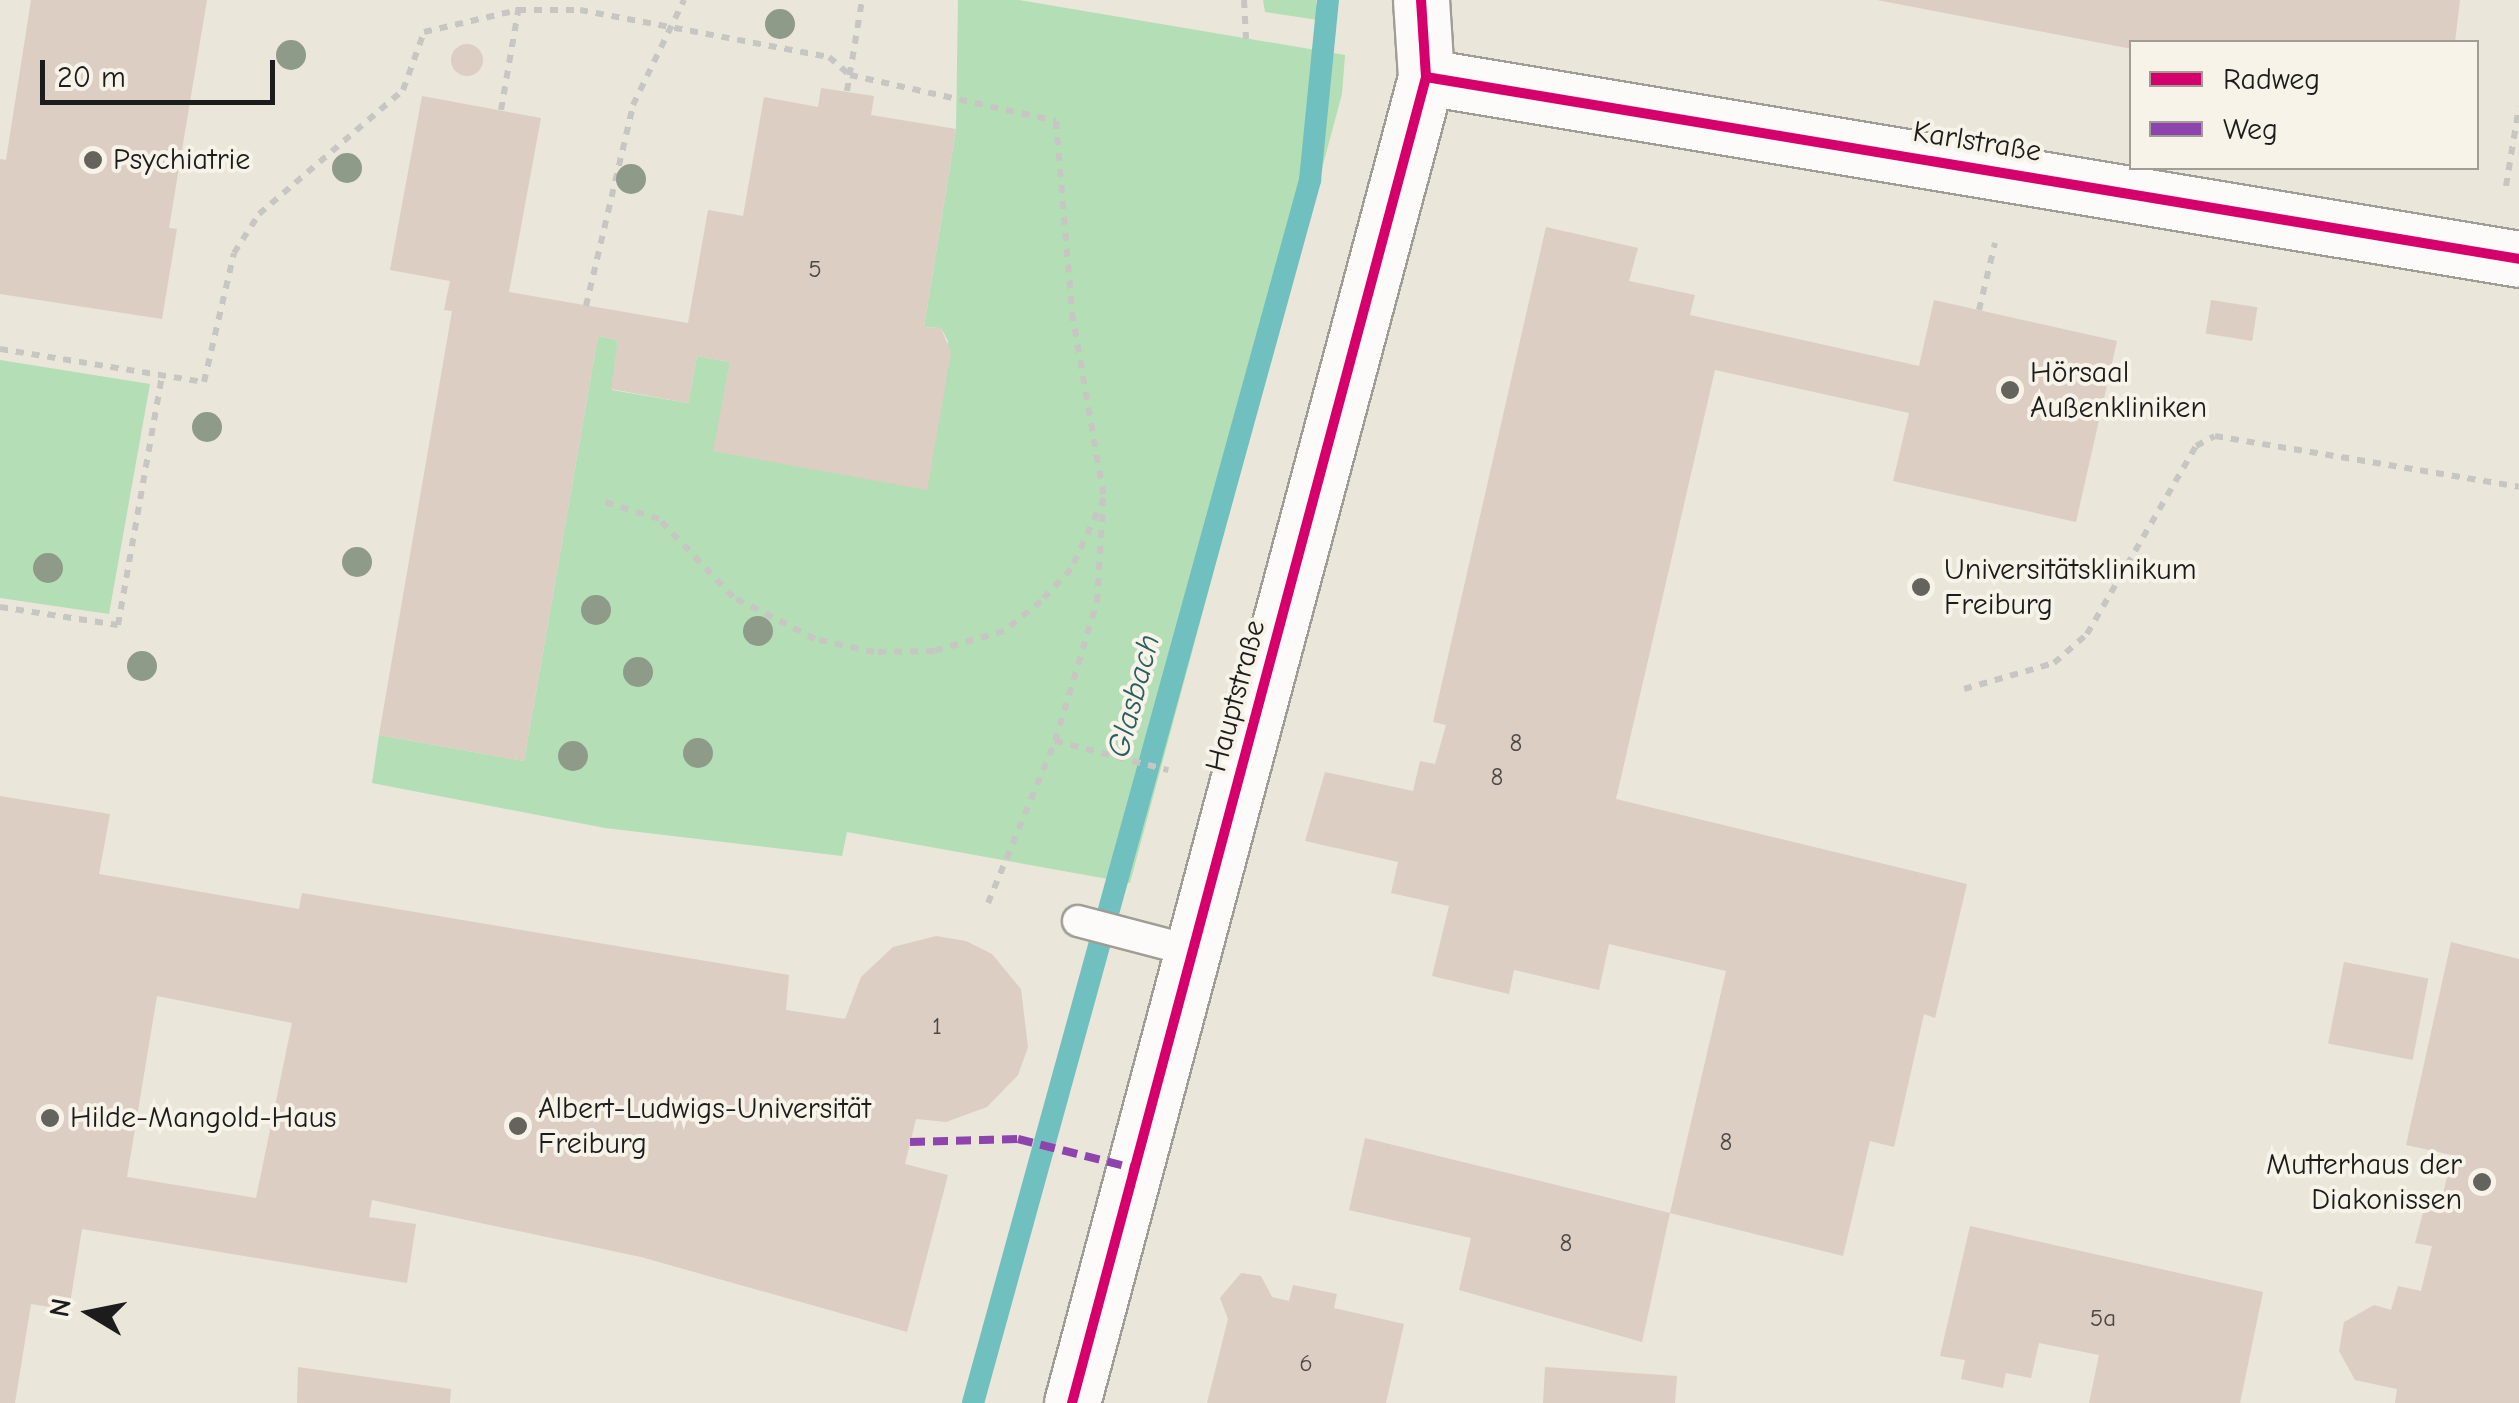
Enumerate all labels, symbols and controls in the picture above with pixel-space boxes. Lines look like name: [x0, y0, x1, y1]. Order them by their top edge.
scale bar: [45, 40, 280, 102]
legend: [2129, 40, 2479, 170]
text: 20 m: [57, 60, 126, 95]
text: Radweg: [2223, 62, 2320, 97]
text: Weg: [2223, 112, 2278, 147]
street label: Karlstraße: [1910, 114, 2044, 170]
place label: Psychiatrie: [113, 142, 250, 178]
marker: Psychiatrie: [82, 149, 104, 171]
house number: 5: [808, 254, 822, 284]
place label: Hörsaal Außenkliniken: [2030, 355, 2207, 426]
marker: Hörsaal Außenkliniken: [1999, 379, 2021, 401]
place label: Universitätsklinikum Freiburg: [1944, 552, 2197, 622]
marker: Universitätsklinikum Freiburg: [1908, 574, 1934, 600]
street label: Hauptstraße: [1198, 616, 1274, 776]
water label: Glasbach: [1099, 630, 1169, 762]
house number: 8: [1510, 728, 1522, 758]
house number: 8: [1491, 762, 1503, 792]
house number: 1: [932, 1011, 942, 1041]
place label: Albert-Ludwigs-Universität Freiburg: [538, 1091, 871, 1162]
place label: Hilde-Mangold-Haus: [70, 1100, 337, 1136]
marker: Hilde-Mangold-Haus: [39, 1107, 61, 1129]
marker: Albert-Ludwigs-Universität Freiburg: [507, 1115, 529, 1137]
house number: 8: [1720, 1127, 1732, 1157]
place label: Mutterhaus der Diakonissen: [2266, 1147, 2462, 1218]
marker: Mutterhaus der Diakonissen: [2471, 1171, 2493, 1193]
house number: 8: [1560, 1228, 1572, 1258]
north arrow: [40, 1263, 140, 1363]
text: N: [43, 1296, 78, 1320]
house number: 5a: [2090, 1303, 2116, 1333]
house number: 6: [1299, 1348, 1313, 1378]

